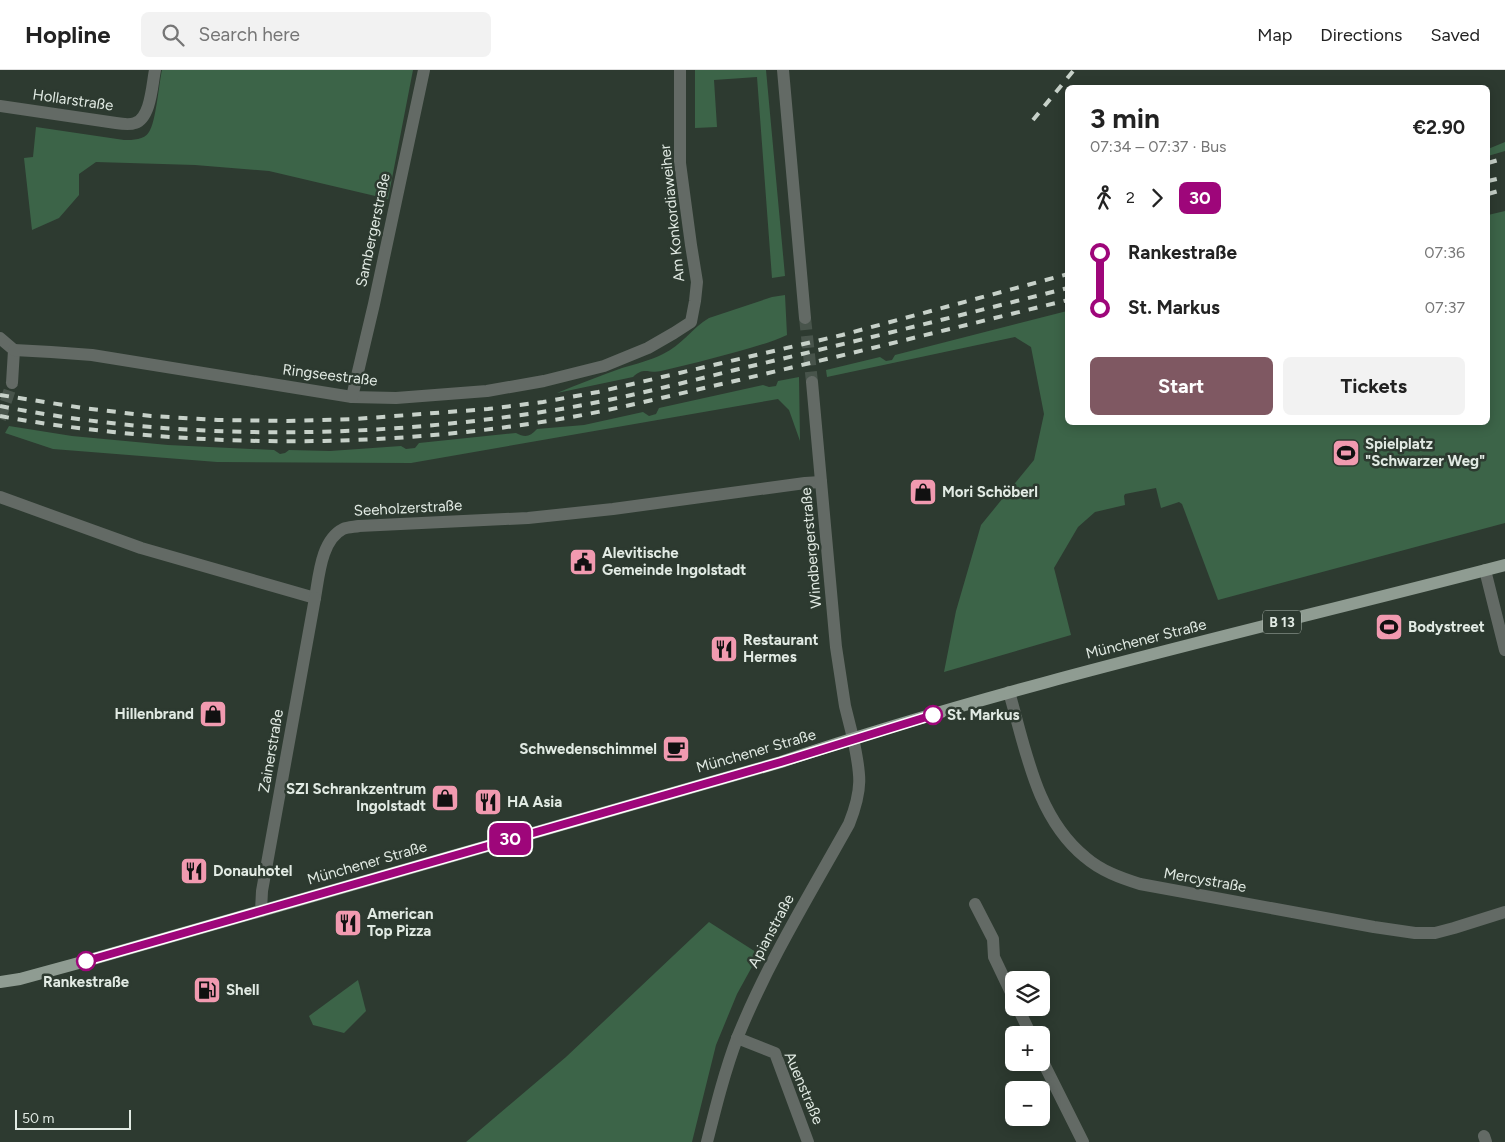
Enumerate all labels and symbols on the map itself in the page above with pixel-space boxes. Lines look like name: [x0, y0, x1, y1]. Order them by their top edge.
street label: Hollarstraße: [31, 85, 115, 115]
street label: Am Konkordiaweiher: [656, 143, 688, 283]
street label: Sambergerstraße: [352, 172, 394, 288]
street label: Ringseestraße: [282, 360, 378, 390]
place label: Spielplatz "Schwarzer Weg": [1365, 435, 1485, 470]
sports icon: Spielplatz "Schwarzer Weg": [1331, 438, 1361, 468]
shop icon: Mori Schöberl: [908, 477, 938, 507]
place label: Mori Schöberl: [942, 483, 1038, 501]
street label: Windbergerstraße: [797, 487, 825, 609]
street label: Seeholzerstraße: [353, 496, 463, 520]
place label: Alevitische Gemeinde Ingolstadt: [602, 544, 746, 579]
public building icon: Alevitische Gemeinde Ingolstadt: [568, 547, 598, 577]
road number: B 13: [1263, 610, 1301, 634]
sports icon: Bodystreet: [1374, 612, 1404, 642]
street label: Münchener Straße: [1084, 615, 1208, 663]
place label: Bodystreet: [1408, 618, 1485, 636]
place label: Restaurant Hermes: [743, 631, 819, 666]
restaurant icon: Restaurant Hermes: [709, 634, 739, 664]
shop icon: Hillenbrand: [198, 699, 228, 729]
place label: Hillenbrand: [115, 705, 194, 723]
marker: St. Markus: [923, 705, 943, 725]
place label: St. Markus: [947, 706, 1020, 724]
street label: Zainerstraße: [255, 708, 287, 794]
street label: Münchener Straße: [694, 725, 818, 777]
cafe icon: Schwedenschimmel: [661, 734, 691, 764]
place label: Schwedenschimmel: [519, 740, 657, 758]
place label: SZI Schrankzentrum Ingolstadt: [286, 780, 426, 815]
shop icon: SZI Schrankzentrum Ingolstadt: [430, 783, 460, 813]
restaurant icon: HA Asia: [473, 787, 503, 817]
place label: HA Asia: [507, 793, 562, 811]
line badge: 30: [488, 823, 532, 855]
street label: Münchener Straße: [305, 837, 429, 889]
restaurant icon: Donauhotel: [179, 856, 209, 886]
place label: Donauhotel: [213, 862, 292, 880]
street label: Mercystraße: [1162, 864, 1248, 896]
street label: Apianstraße: [744, 891, 798, 971]
place label: American Top Pizza: [367, 905, 433, 940]
restaurant icon: American Top Pizza: [333, 908, 363, 938]
marker: Rankestraße: [76, 951, 96, 971]
place label: Rankestraße: [43, 973, 130, 991]
fuel station icon: Shell: [192, 975, 222, 1005]
place label: Shell: [226, 981, 259, 999]
street label: Auenstraße: [781, 1049, 827, 1127]
scale bar: [15, 1107, 131, 1130]

